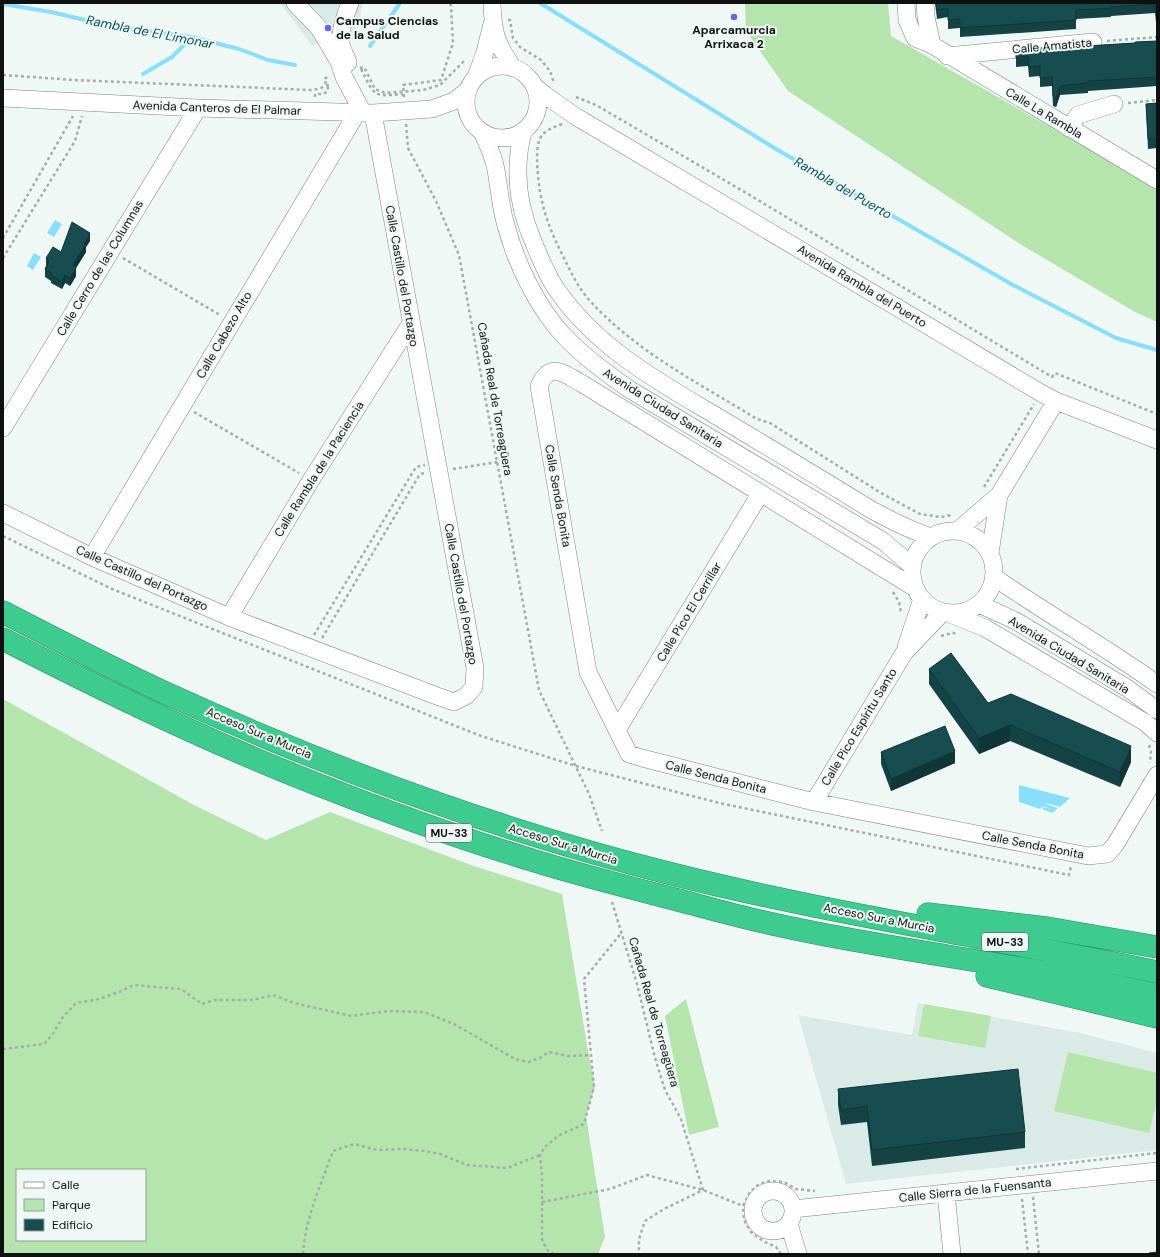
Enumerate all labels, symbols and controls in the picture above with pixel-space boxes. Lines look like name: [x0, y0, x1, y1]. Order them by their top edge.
water label: Rambla de El Limonar: [85, 11, 216, 53]
marker: Aparcamurcia Arrixaca 2: [729, 12, 739, 22]
place label: Campus Ciencias de la Salud: [336, 13, 438, 43]
place label: Aparcamurcia Arrixaca 2: [692, 22, 776, 52]
marker: Campus Ciencias de la Salud: [323, 23, 333, 33]
street label: Calle Amatista: [1011, 35, 1093, 57]
street label: Calle La Rambla: [1002, 84, 1086, 142]
street label: Avenida Canteros de El Palmar: [132, 97, 302, 119]
water label: Rambla del Puerto: [791, 153, 895, 223]
street label: Calle Cerro de las Columnas: [53, 197, 147, 339]
street label: Calle Castillo del Portazgo: [382, 204, 422, 348]
street label: Avenida Rambla del Puerto: [794, 241, 930, 331]
street label: Calle Cabezo Alto: [193, 289, 255, 381]
street label: Cañada Real de Torreagüera: [474, 321, 516, 477]
street label: Avenida Ciudad Sanitaria: [600, 364, 726, 452]
street label: Calle Rambla de la Paciencia: [270, 398, 368, 540]
street label: Calle Senda Bonita: [541, 444, 575, 548]
street label: Calle Castillo del Portazgo: [441, 522, 481, 666]
street label: Calle Castillo del Portazgo: [73, 542, 211, 614]
street label: Calle Pico El Cerrillar: [653, 559, 725, 665]
street label: Avenida Ciudad Sanitaria: [1005, 612, 1133, 698]
street label: Calle Pico Espíritu Santo: [817, 665, 901, 789]
street label: Acceso Sur a Murcia: [204, 704, 314, 762]
street label: Calle Senda Bonita: [664, 757, 768, 797]
street label: Acceso Sur a Murcia: [507, 820, 619, 868]
road number: MU-33: [426, 824, 472, 842]
street label: Calle Senda Bonita: [981, 827, 1085, 863]
street label: Acceso Sur a Murcia: [822, 899, 936, 937]
road number: MU-33: [982, 933, 1028, 951]
street label: Cañada Real de Torreagüera: [625, 935, 683, 1089]
legend: [16, 1169, 146, 1241]
street label: Calle Sierra de la Fuensanta: [898, 1174, 1052, 1206]
text: Calle: [52, 1177, 79, 1193]
text: Parque: [52, 1197, 91, 1213]
text: Edificio: [52, 1217, 93, 1233]

